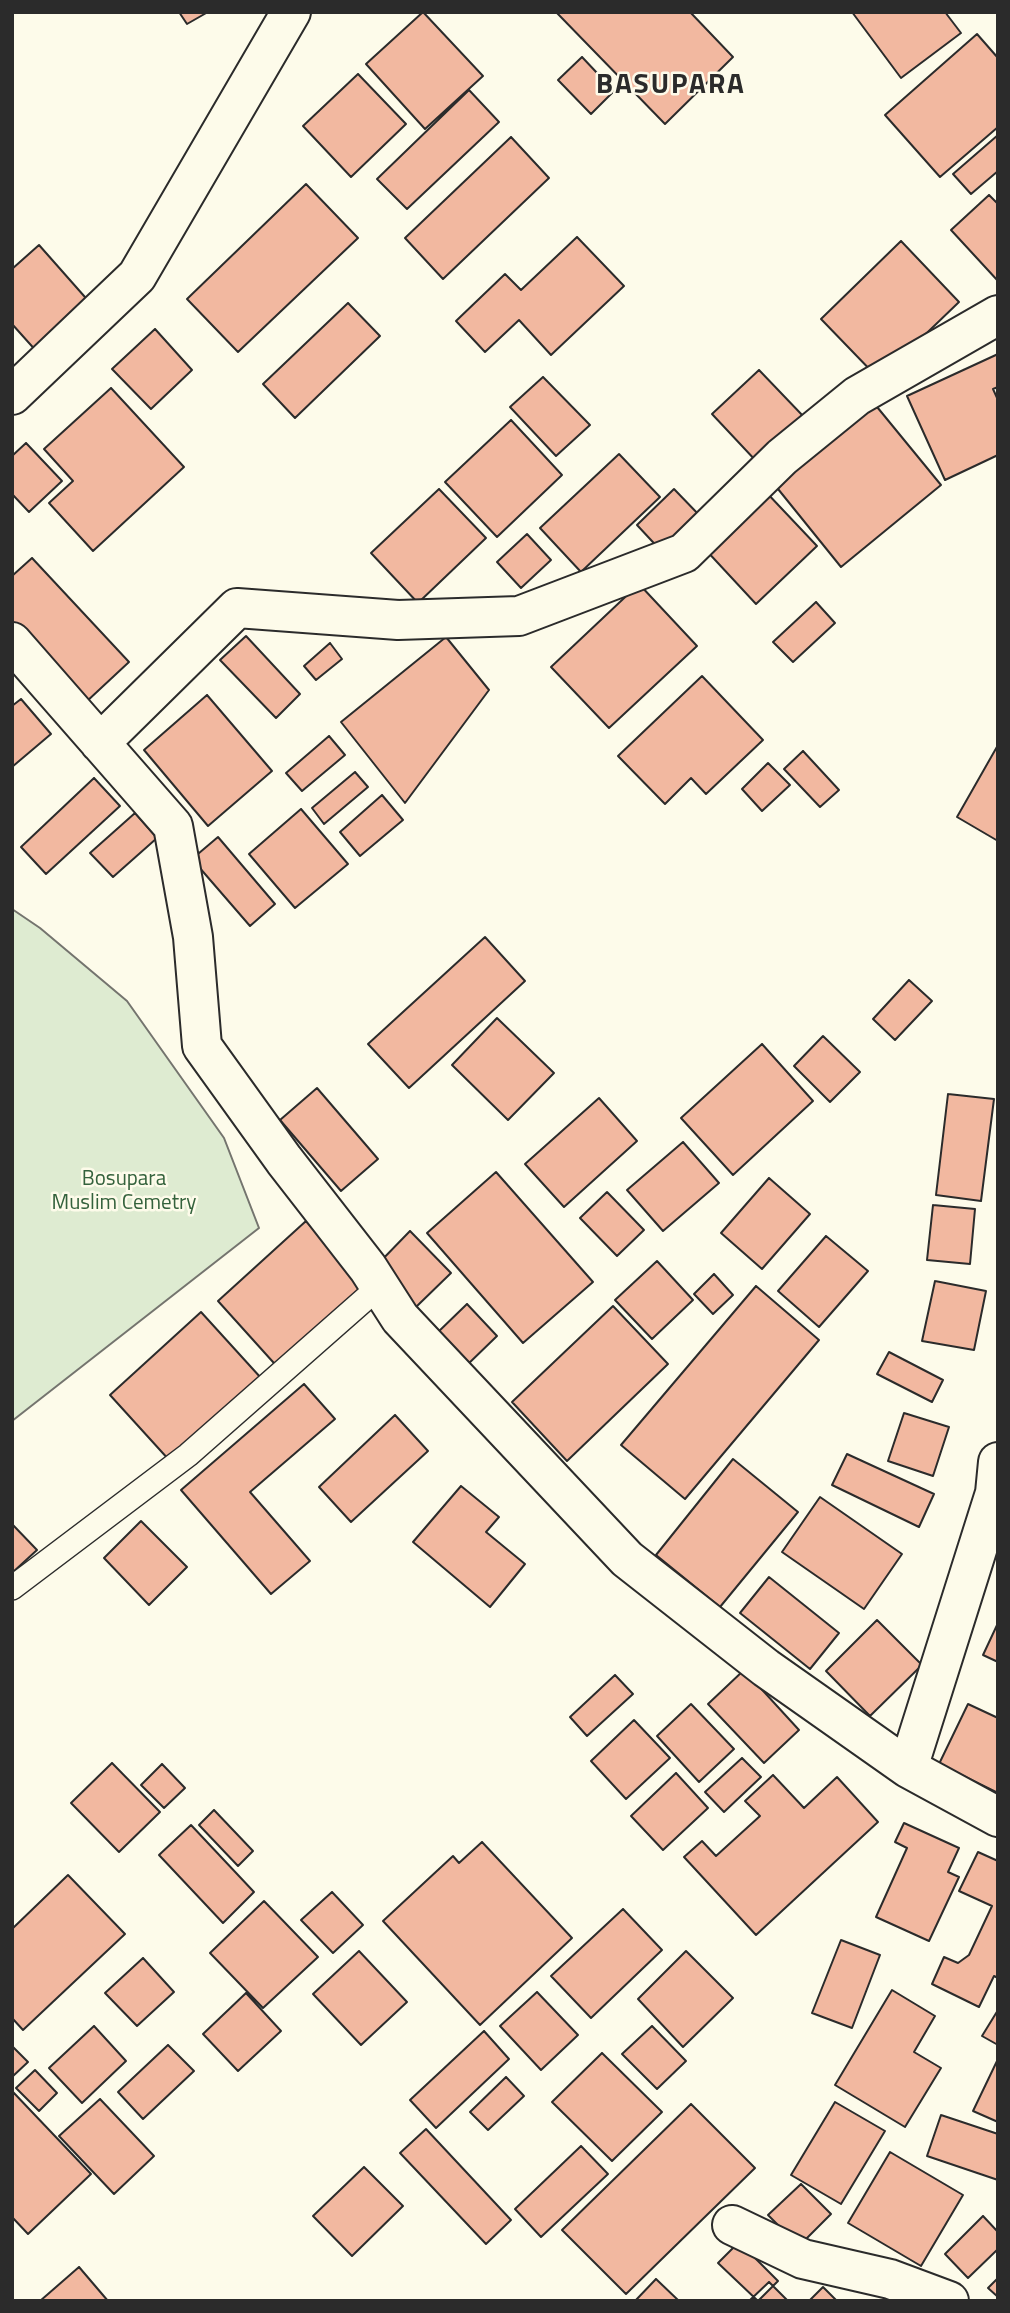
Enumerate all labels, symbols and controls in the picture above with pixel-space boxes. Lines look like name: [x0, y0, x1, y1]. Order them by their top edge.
district label: BASUPARA: [597, 69, 745, 103]
park label: Bosupara Muslim Cemetry: [52, 1167, 196, 1217]

